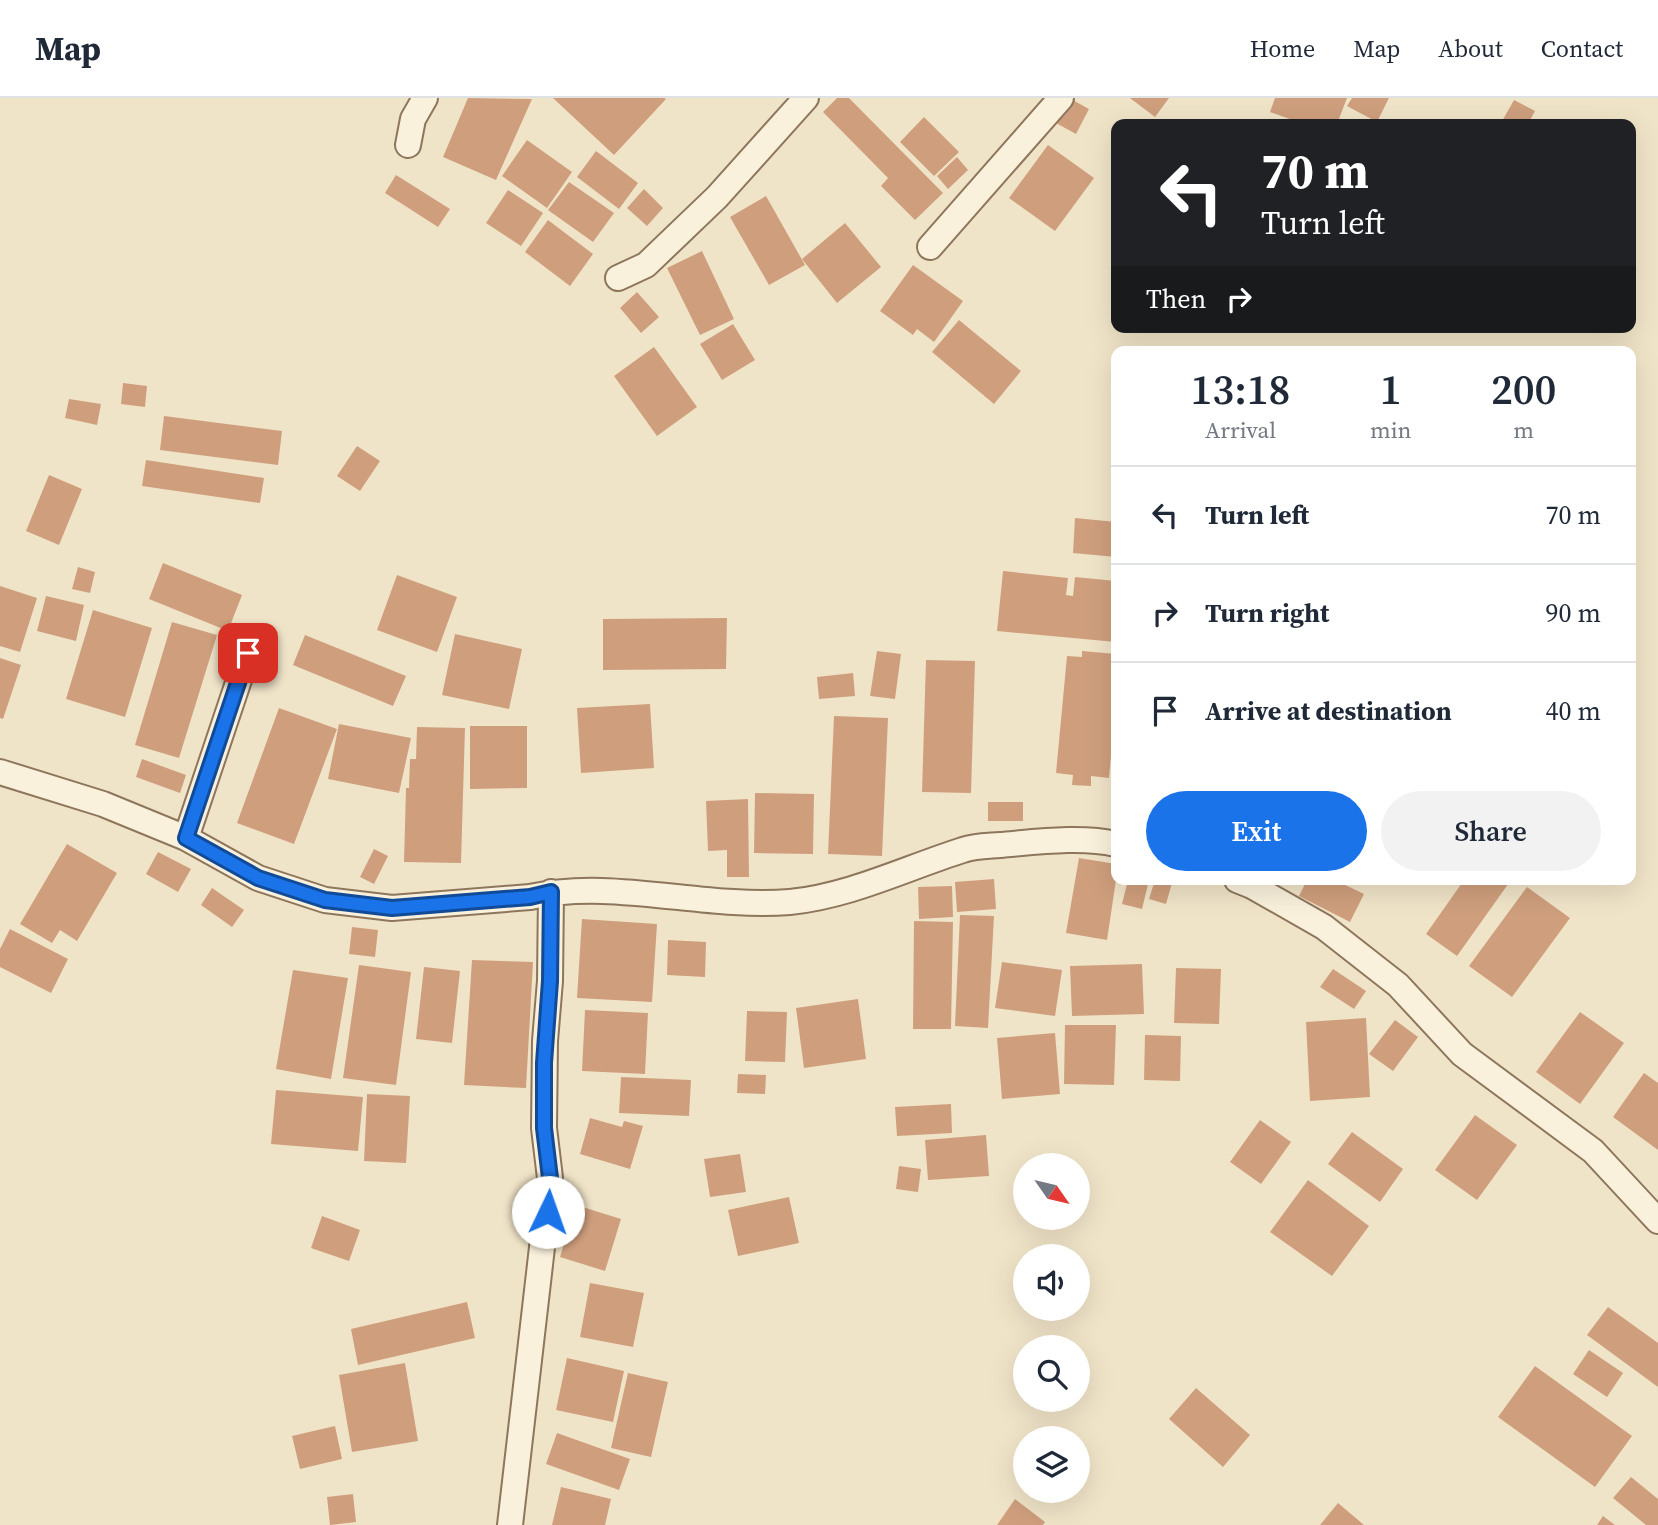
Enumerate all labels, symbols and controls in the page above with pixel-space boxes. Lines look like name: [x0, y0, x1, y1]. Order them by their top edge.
text: Map: [35, 26, 101, 71]
text: Home: [1250, 32, 1315, 65]
text: Map: [1353, 32, 1400, 65]
text: About: [1438, 32, 1503, 65]
text: Contact: [1541, 32, 1623, 65]
text: 70 m: [1261, 137, 1369, 204]
icon: left: [1146, 147, 1237, 238]
text: Turn left: [1261, 201, 1385, 245]
icon: right: [1220, 280, 1258, 318]
text: Then: [1146, 281, 1206, 317]
text: 13:18: [1190, 360, 1290, 418]
text: 1: [1380, 360, 1402, 418]
text: 200: [1491, 360, 1556, 418]
text: Arrival: [1205, 414, 1276, 446]
text: min: [1370, 414, 1411, 446]
text: m: [1513, 414, 1534, 446]
icon: left: [1146, 496, 1184, 534]
text: Turn left: [1205, 497, 1309, 533]
text: 70 m: [1546, 497, 1601, 533]
icon: right: [1146, 594, 1184, 632]
text: Turn right: [1205, 595, 1329, 631]
text: 90 m: [1546, 595, 1601, 631]
pin: [218, 623, 278, 683]
icon: arrive: [229, 634, 267, 672]
icon: arrive: [1146, 692, 1184, 730]
text: Arrive at destination: [1205, 693, 1452, 729]
text: 40 m: [1546, 693, 1601, 729]
button: Exit: [1146, 791, 1367, 871]
button: Share: [1381, 791, 1601, 871]
north arrow: [1013, 1153, 1090, 1230]
map controls: [1013, 1153, 1090, 1503]
position arrow: [511, 1175, 585, 1249]
button: sound: [1013, 1244, 1090, 1321]
button: search: [1013, 1335, 1090, 1412]
button: layers: [1013, 1426, 1090, 1503]

